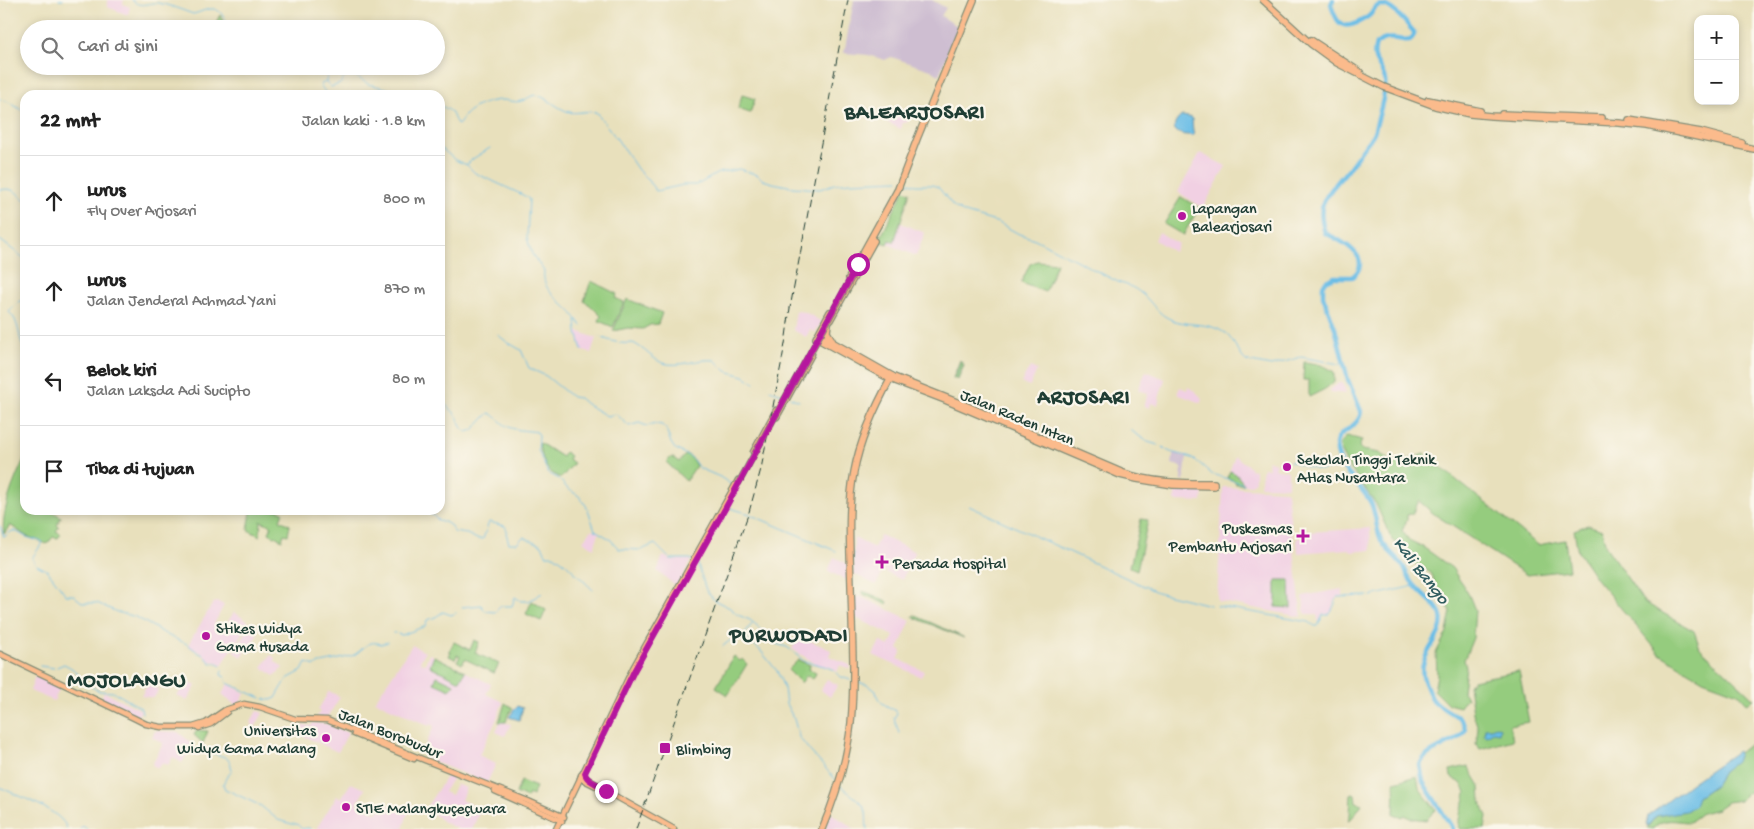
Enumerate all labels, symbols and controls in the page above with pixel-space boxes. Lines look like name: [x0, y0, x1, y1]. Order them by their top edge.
map controls: [1694, 15, 1739, 105]
button: +: [1694, 15, 1739, 60]
search box: [20, 20, 445, 75]
icon: search: [38, 34, 66, 62]
text: Cari di sini: [78, 36, 158, 59]
button: −: [1694, 60, 1739, 105]
district label: BALEARJOSARI: [843, 102, 986, 127]
text: 22 mnt: [40, 110, 99, 135]
text: Jalan kaki · 1.8 km: [302, 113, 425, 132]
text: Lurus: [87, 180, 126, 203]
icon: ahead: [40, 187, 68, 215]
text: 800 m: [383, 191, 425, 210]
place label: Lapangan Balearjosari: [1191, 201, 1272, 238]
text: Fly Over Arjosari: [87, 203, 197, 222]
marker: Lapangan Balearjosari: [1176, 210, 1188, 222]
route start: [847, 253, 870, 276]
text: Lurus: [87, 270, 126, 293]
icon: ahead: [40, 277, 68, 305]
text: 870 m: [384, 281, 425, 300]
text: Jalan Jenderal Achmad Yani: [87, 293, 276, 312]
text: Belok kiri: [87, 360, 157, 383]
icon: left: [40, 367, 68, 395]
text: 80 m: [392, 371, 425, 390]
text: Jalan Laksda Adi Sucipto: [87, 383, 251, 402]
street label: Jalan Raden Intan: [957, 387, 1077, 452]
district label: ARJOSARI: [1036, 387, 1131, 412]
place label: Sekolah Tinggi Teknik Atlas Nusantara: [1297, 452, 1437, 489]
icon: arrive: [40, 457, 68, 485]
text: Tiba di tujuan: [87, 459, 194, 482]
marker: Sekolah Tinggi Teknik Atlas Nusantara: [1281, 461, 1293, 473]
place label: Puskesmas Pembantu Arjosari: [1168, 521, 1293, 558]
marker: Puskesmas Pembantu Arjosari: [1296, 529, 1310, 543]
water label: Kali Bango: [1387, 534, 1453, 610]
marker: Persada Hospital: [875, 555, 889, 569]
place label: Persada Hospital: [892, 556, 1006, 575]
place label: Stikes Widya Gama Husada: [216, 621, 310, 658]
district label: PURWODADI: [728, 625, 849, 650]
marker: Stikes Widya Gama Husada: [200, 630, 212, 642]
district label: MOJOLANGU: [67, 670, 187, 695]
street label: Jalan Borobudur: [335, 706, 446, 765]
place label: Universitas Widya Gama Malang: [177, 723, 317, 760]
marker: Universitas Widya Gama Malang: [320, 732, 332, 744]
marker: Blimbing: [658, 741, 672, 755]
place label: Blimbing: [675, 742, 731, 761]
route end: [595, 780, 618, 803]
marker: STIE Malangkuçeçwara: [340, 801, 352, 813]
place label: STIE Malangkuçeçwara: [356, 801, 507, 820]

